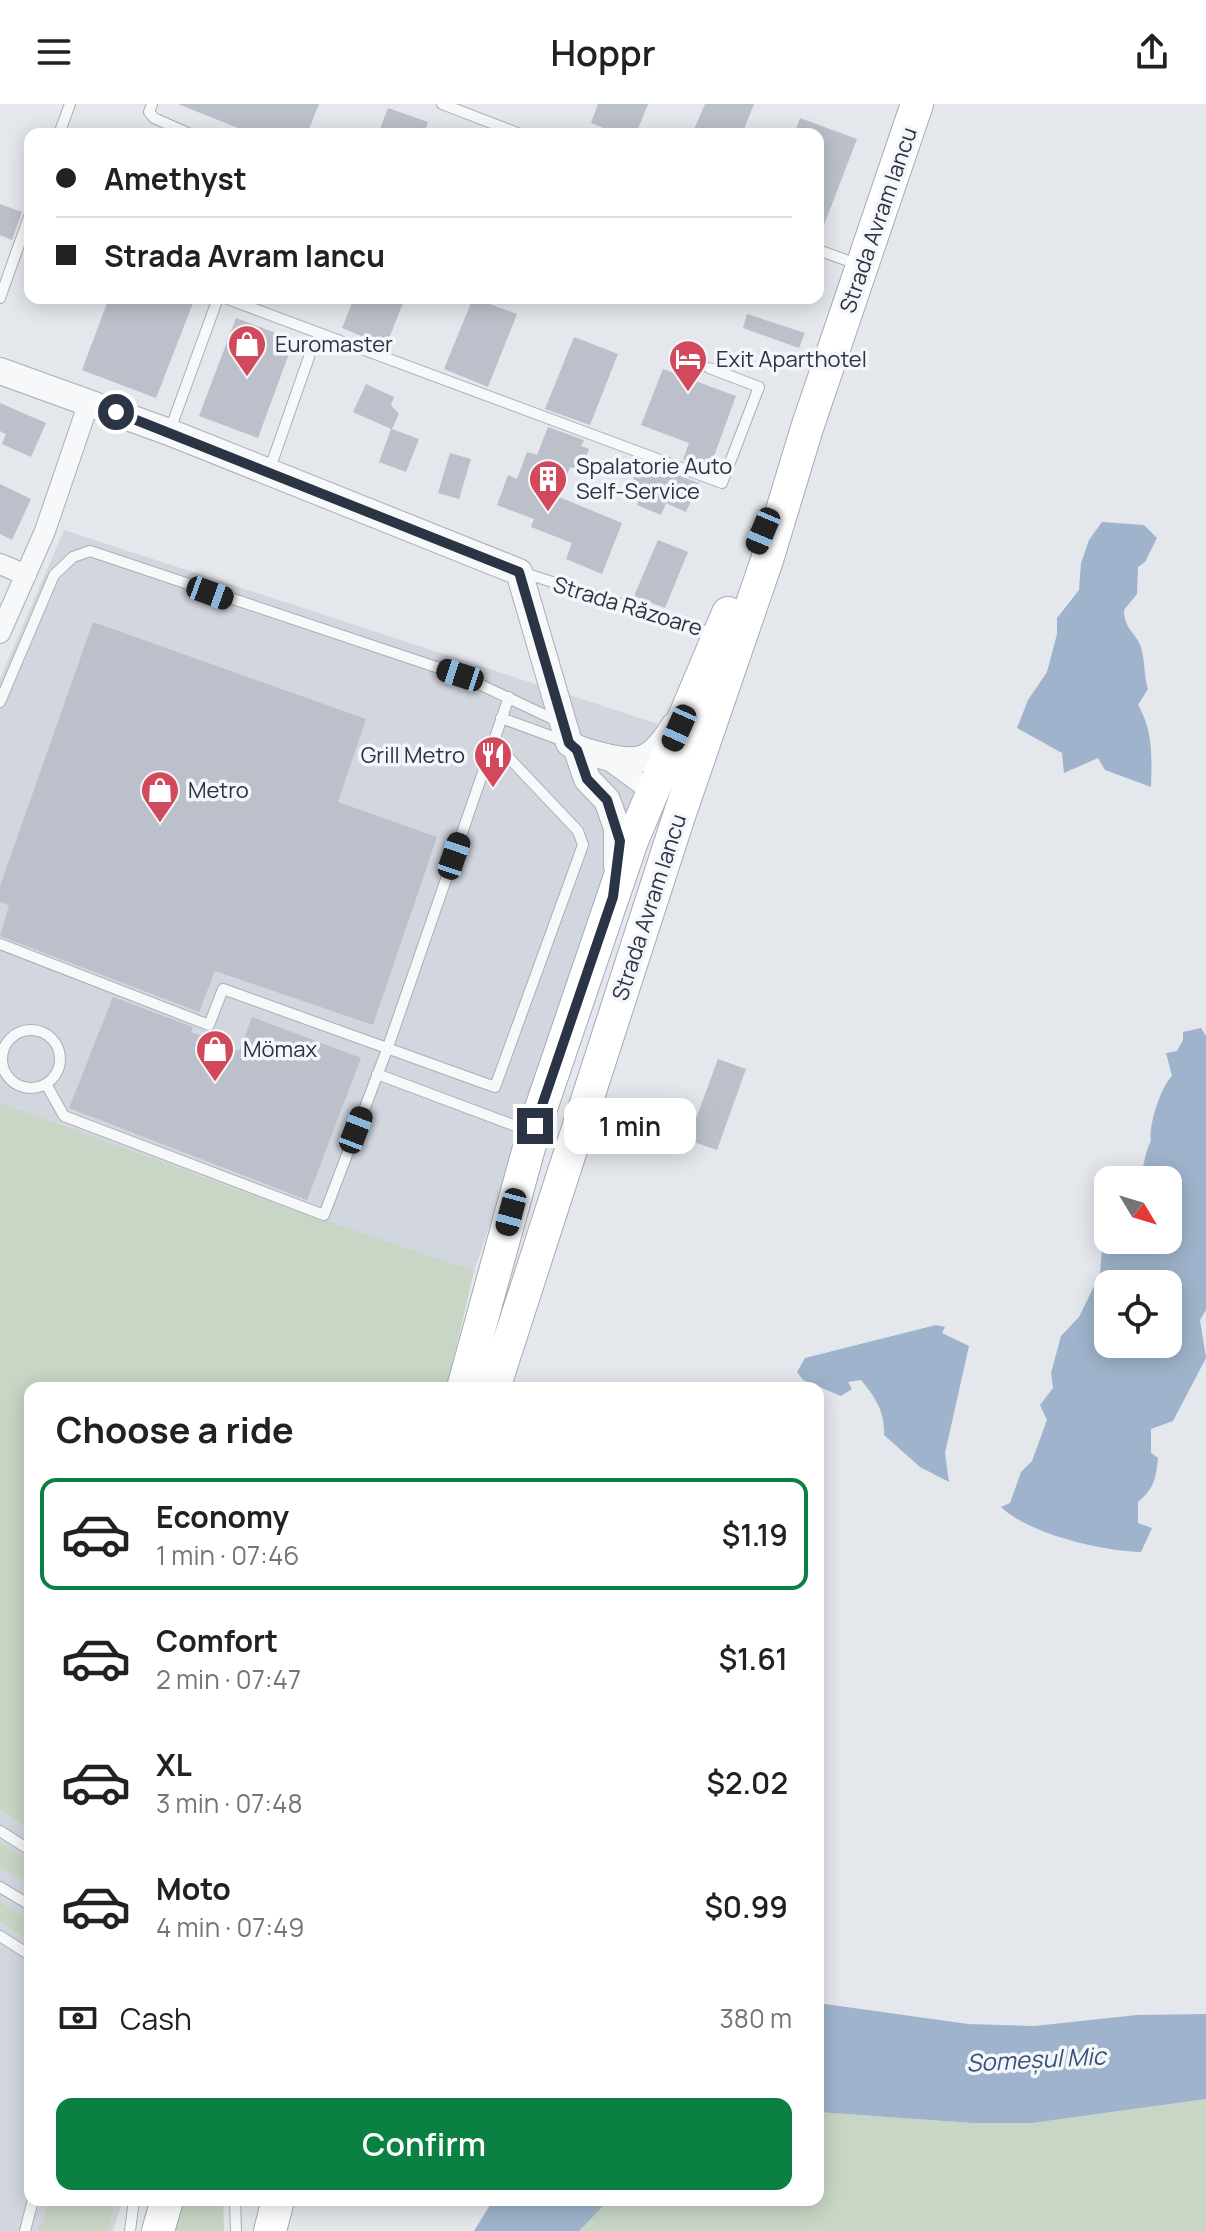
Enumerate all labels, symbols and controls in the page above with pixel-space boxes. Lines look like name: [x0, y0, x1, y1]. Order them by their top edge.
text: Hoppr: [550, 28, 656, 77]
icon: menu: [32, 30, 76, 74]
icon: share: [1130, 30, 1174, 74]
street label: Strada Avram Iancu: [832, 123, 924, 317]
text: Amethyst: [104, 158, 247, 199]
text: Strada Avram Iancu: [104, 235, 385, 276]
shop icon: Euromaster: [226, 323, 268, 378]
place label: Euromaster: [275, 329, 393, 359]
hotel icon: Exit Aparthotel: [667, 338, 709, 393]
place label: Exit Aparthotel: [716, 344, 867, 374]
route start: [98, 394, 134, 430]
place label: Spalatorie Auto Self-Service: [576, 451, 732, 506]
building icon: Spalatorie Auto Self-Service: [527, 458, 569, 513]
car: [743, 504, 783, 558]
street label: Strada Răzoare: [550, 569, 706, 643]
car: [183, 574, 237, 612]
car: [433, 656, 487, 694]
car: [658, 701, 700, 755]
restaurant icon: Grill Metro: [472, 734, 514, 789]
place label: Grill Metro: [361, 740, 465, 770]
shop icon: Metro: [139, 769, 181, 824]
place label: Metro: [188, 775, 249, 805]
street label: Strada Avram Iancu: [605, 810, 693, 1004]
car: [435, 829, 473, 883]
shop icon: Mömax: [194, 1028, 236, 1083]
place label: Mömax: [243, 1034, 317, 1064]
callout: 1 min: [563, 1098, 695, 1154]
car: [336, 1103, 376, 1157]
route end: [517, 1108, 553, 1144]
text: 1 min: [599, 1108, 661, 1144]
north arrow: [1094, 1166, 1182, 1254]
map controls: [1094, 1166, 1182, 1358]
car: [493, 1186, 529, 1238]
button: locate: [1094, 1270, 1182, 1358]
text: Choose a ride: [56, 1405, 294, 1454]
text: Economy: [156, 1496, 289, 1537]
icon: car: [60, 1498, 132, 1570]
text: $1.19: [722, 1514, 788, 1555]
text: 1 min · 07:46: [156, 1537, 299, 1573]
text: Comfort: [156, 1620, 278, 1661]
icon: car: [60, 1622, 132, 1694]
text: $1.61: [719, 1638, 788, 1679]
text: 2 min · 07:47: [156, 1661, 301, 1697]
text: XL: [156, 1744, 192, 1785]
icon: car: [60, 1746, 132, 1818]
text: $2.02: [706, 1762, 788, 1803]
text: 3 min · 07:48: [156, 1785, 303, 1821]
text: Moto: [156, 1868, 231, 1909]
icon: car: [60, 1870, 132, 1942]
text: $0.99: [704, 1886, 788, 1927]
text: 4 min · 07:49: [156, 1909, 304, 1945]
icon: cash: [56, 1996, 100, 2040]
text: Cash: [120, 1998, 192, 2039]
text: 380 m: [719, 2000, 792, 2036]
water label: Someșul Mic: [965, 2038, 1108, 2079]
button: Confirm: [56, 2098, 792, 2190]

